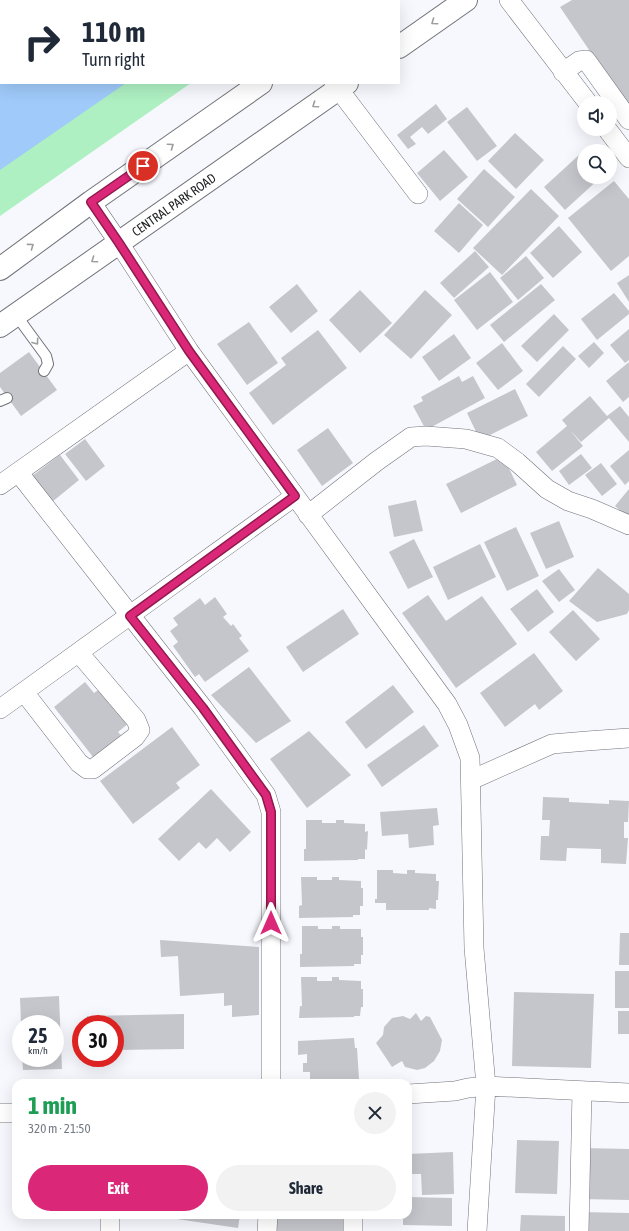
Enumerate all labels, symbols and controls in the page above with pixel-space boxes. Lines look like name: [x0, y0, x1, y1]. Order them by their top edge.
icon: right: [16, 16, 68, 68]
text: 110 m: [82, 16, 145, 48]
one-way arrow: [431, 17, 438, 25]
text: Turn right: [82, 49, 145, 70]
map controls: [577, 96, 617, 184]
button: sound: [577, 96, 617, 136]
one-way arrow: [312, 100, 319, 108]
one-way arrow: [167, 144, 174, 151]
button: search: [577, 144, 617, 184]
pin: [126, 149, 160, 183]
icon: arrive: [132, 155, 154, 177]
street label: CENTRAL PARK ROAD: [129, 170, 219, 239]
one-way arrow: [27, 244, 34, 251]
one-way arrow: [91, 255, 98, 262]
one-way arrow: [31, 338, 38, 345]
position arrow: [250, 902, 292, 944]
speed limit sign: 30: [72, 1015, 124, 1067]
text: 25: [29, 1024, 47, 1047]
text: km/h: [28, 1045, 48, 1056]
text: 1 min: [28, 1092, 77, 1119]
button: close: [354, 1092, 396, 1134]
text: 320 m · 21:50: [28, 1121, 91, 1136]
button: Exit: [28, 1165, 208, 1211]
button: Share: [216, 1165, 396, 1211]

